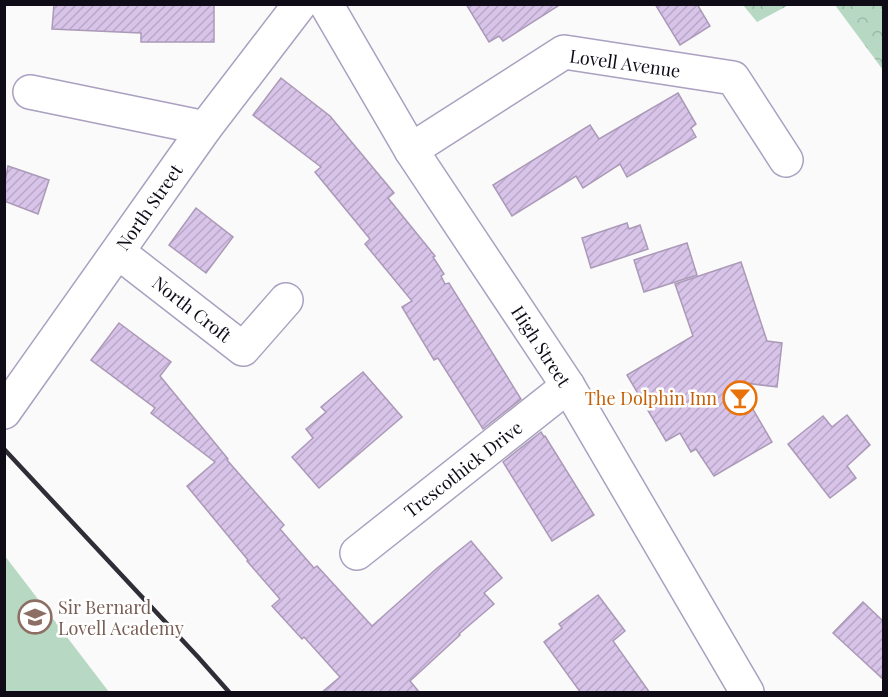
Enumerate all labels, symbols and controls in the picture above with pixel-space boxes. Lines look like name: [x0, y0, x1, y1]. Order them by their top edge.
street label: Lovell Avenue: [568, 43, 682, 83]
street label: North Street: [110, 159, 188, 255]
street label: North Croft: [148, 271, 237, 348]
street label: High Street: [506, 301, 576, 392]
bar icon: The Dolphin Inn: [722, 380, 758, 416]
place label: The Dolphin Inn: [585, 386, 717, 410]
street label: Trescothick Drive: [399, 415, 527, 523]
place label: Sir Bernard Lovell Academy: [58, 595, 184, 640]
school or university icon: Sir Bernard Lovell Academy: [17, 599, 53, 635]

